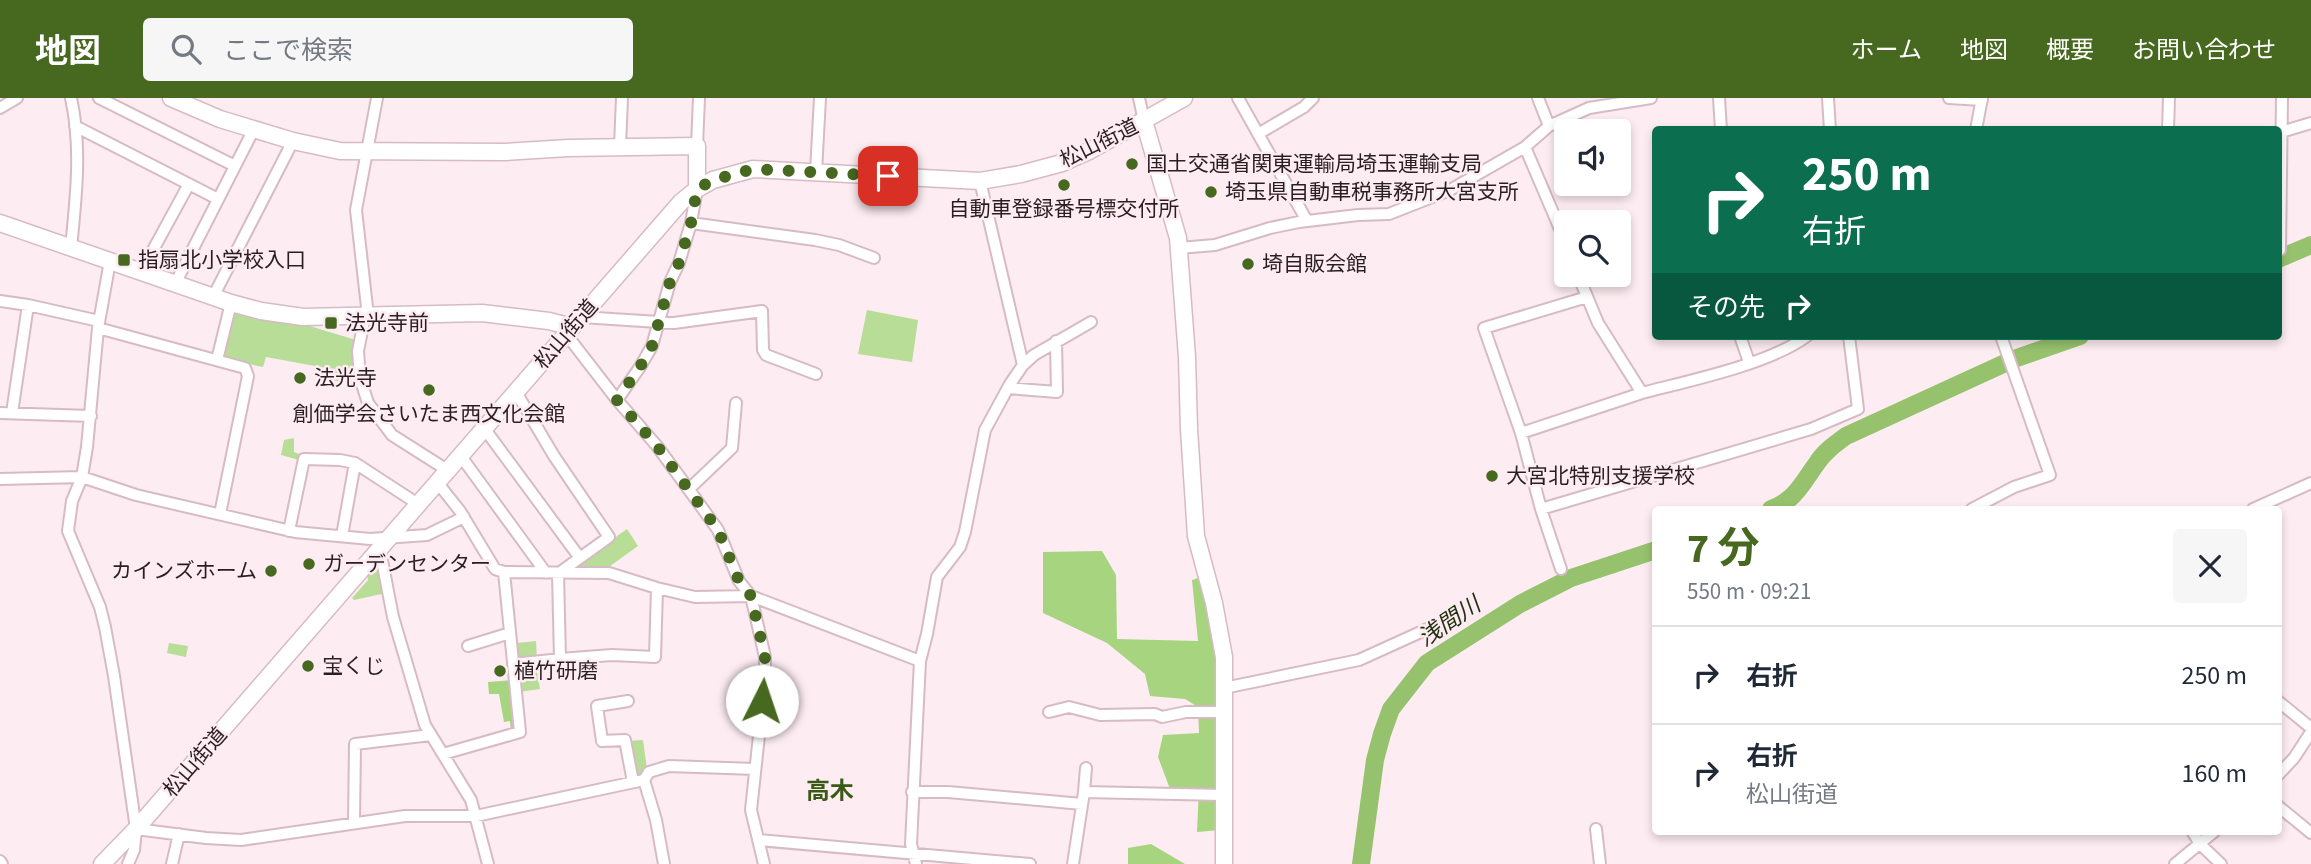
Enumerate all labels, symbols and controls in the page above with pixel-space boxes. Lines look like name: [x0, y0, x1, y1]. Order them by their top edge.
search box: [143, 18, 633, 81]
text: 地図: [35, 28, 101, 75]
icon: search: [167, 30, 205, 68]
text: ここで検索: [223, 32, 353, 69]
text: ホーム: [1851, 33, 1922, 68]
text: 地図: [1960, 33, 2008, 68]
text: 概要: [2046, 33, 2094, 68]
text: お問い合わせ: [2132, 33, 2276, 68]
street label: 松山街道: [1055, 111, 1143, 175]
map controls: [1554, 119, 1631, 287]
button: sound: [1554, 119, 1631, 196]
text: 250 m: [1802, 140, 1931, 210]
pin: [858, 146, 918, 206]
place label: 国土交通省関東運輸局埼玉運輸支局: [1146, 149, 1482, 179]
icon: right: [1687, 154, 1778, 245]
marker: 国土交通省関東運輸局埼玉運輸支局: [1124, 156, 1140, 172]
icon: arrive: [869, 157, 907, 195]
marker: 自動車登録番号標交付所: [1056, 177, 1072, 193]
place label: 埼玉県自動車税事務所大宮支所: [1225, 177, 1519, 207]
marker: 埼玉県自動車税事務所大宮支所: [1203, 184, 1219, 200]
place label: 自動車登録番号標交付所: [949, 194, 1180, 224]
text: 右折: [1802, 209, 1866, 255]
button: search: [1554, 210, 1631, 287]
place label: 指扇北小学校入口: [138, 245, 306, 275]
place label: 埼自販会館: [1262, 249, 1367, 279]
marker: 指扇北小学校入口: [116, 252, 132, 268]
marker: 埼自販会館: [1240, 256, 1256, 272]
icon: right: [1779, 287, 1817, 325]
text: その先: [1687, 289, 1765, 326]
street label: 松山街道: [527, 292, 605, 376]
place label: 法光寺前: [345, 308, 429, 338]
marker: 法光寺前: [323, 315, 339, 331]
place label: 法光寺: [314, 363, 377, 393]
marker: 法光寺: [292, 370, 308, 386]
marker: 創価学会さいたま西文化会館: [421, 382, 437, 398]
place label: 創価学会さいたま西文化会館: [293, 399, 565, 429]
place label: 大宮北特別支援学校: [1506, 461, 1695, 491]
marker: 大宮北特別支援学校: [1484, 468, 1500, 484]
text: 7 分: [1687, 519, 1760, 579]
button: close: [2173, 529, 2247, 603]
place label: ガーデンセンター: [323, 549, 491, 579]
place label: カインズホーム: [111, 556, 257, 586]
marker: ガーデンセンター: [301, 556, 317, 572]
marker: カインズホーム: [263, 563, 279, 579]
text: 550 m · 09:21: [1687, 575, 1811, 608]
water label: 浅間川: [1411, 587, 1490, 654]
place label: 宝くじ: [322, 651, 385, 681]
place label: 植竹研磨: [514, 656, 598, 686]
icon: right: [1687, 656, 1725, 694]
text: 250 m: [2181, 657, 2247, 694]
marker: 宝くじ: [300, 658, 316, 674]
text: 右折: [1746, 658, 1798, 695]
marker: 植竹研磨: [492, 663, 508, 679]
position arrow: [725, 664, 799, 738]
street label: 松山街道: [156, 720, 234, 804]
text: 右折: [1746, 738, 1798, 775]
icon: right: [1687, 754, 1725, 792]
text: 160 m: [2181, 755, 2247, 792]
district label: 高木: [806, 774, 854, 809]
text: 松山街道: [1746, 778, 1838, 811]

